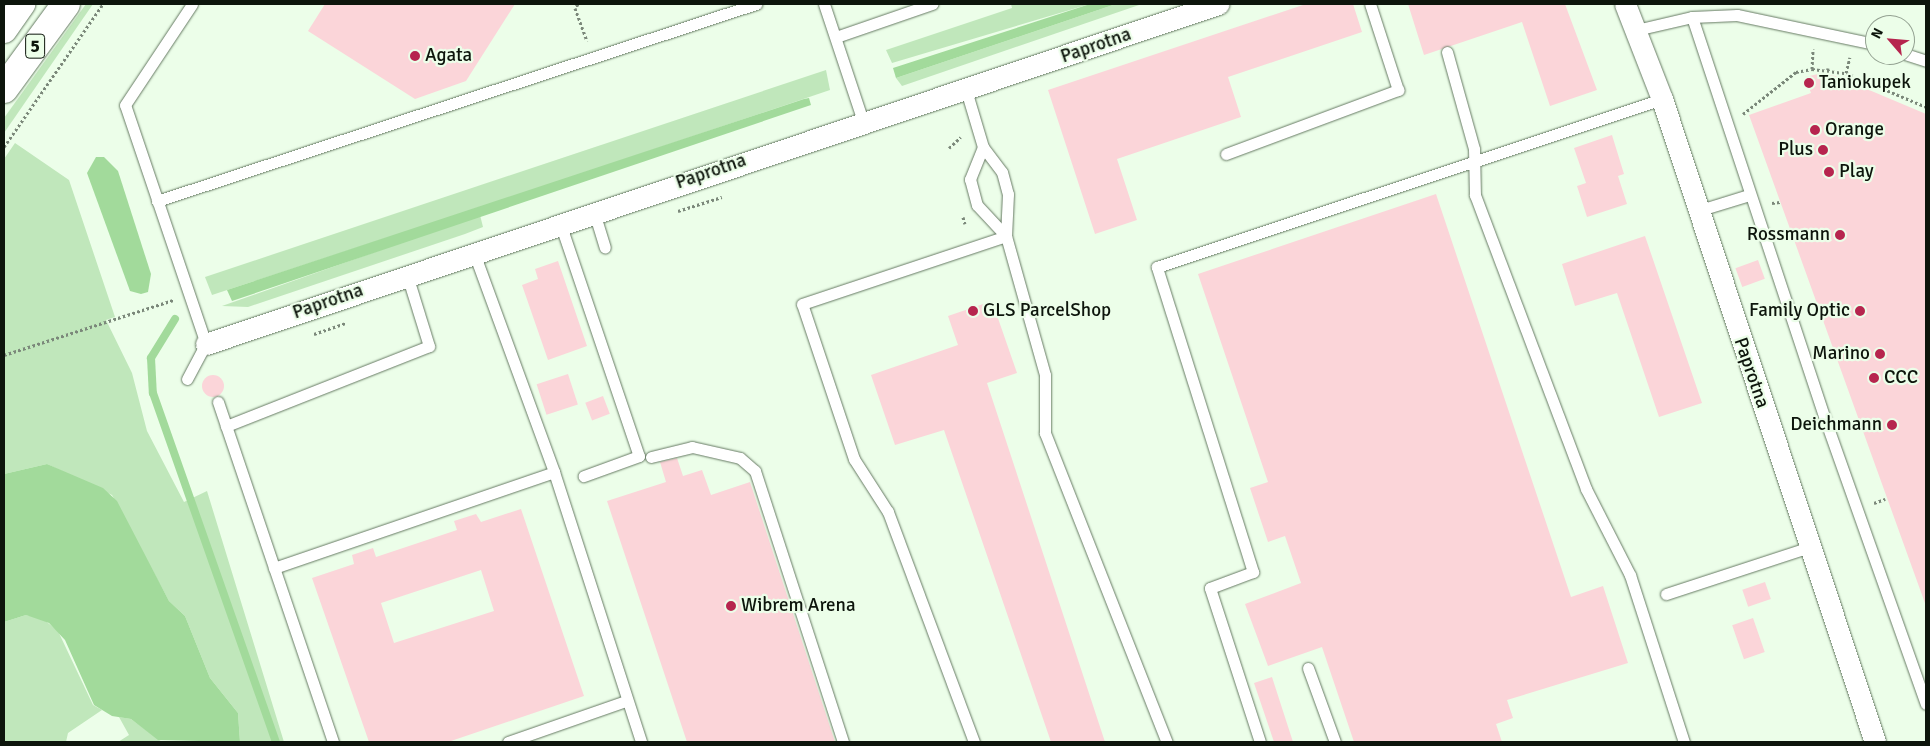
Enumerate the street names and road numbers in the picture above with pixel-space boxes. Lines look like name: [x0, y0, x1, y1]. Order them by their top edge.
street label: Paprotna: [1058, 23, 1134, 69]
road number: 5: [25, 30, 45, 61]
street label: Paprotna: [673, 149, 749, 195]
street label: Paprotna: [290, 279, 366, 325]
street label: Paprotna: [1728, 335, 1774, 411]

